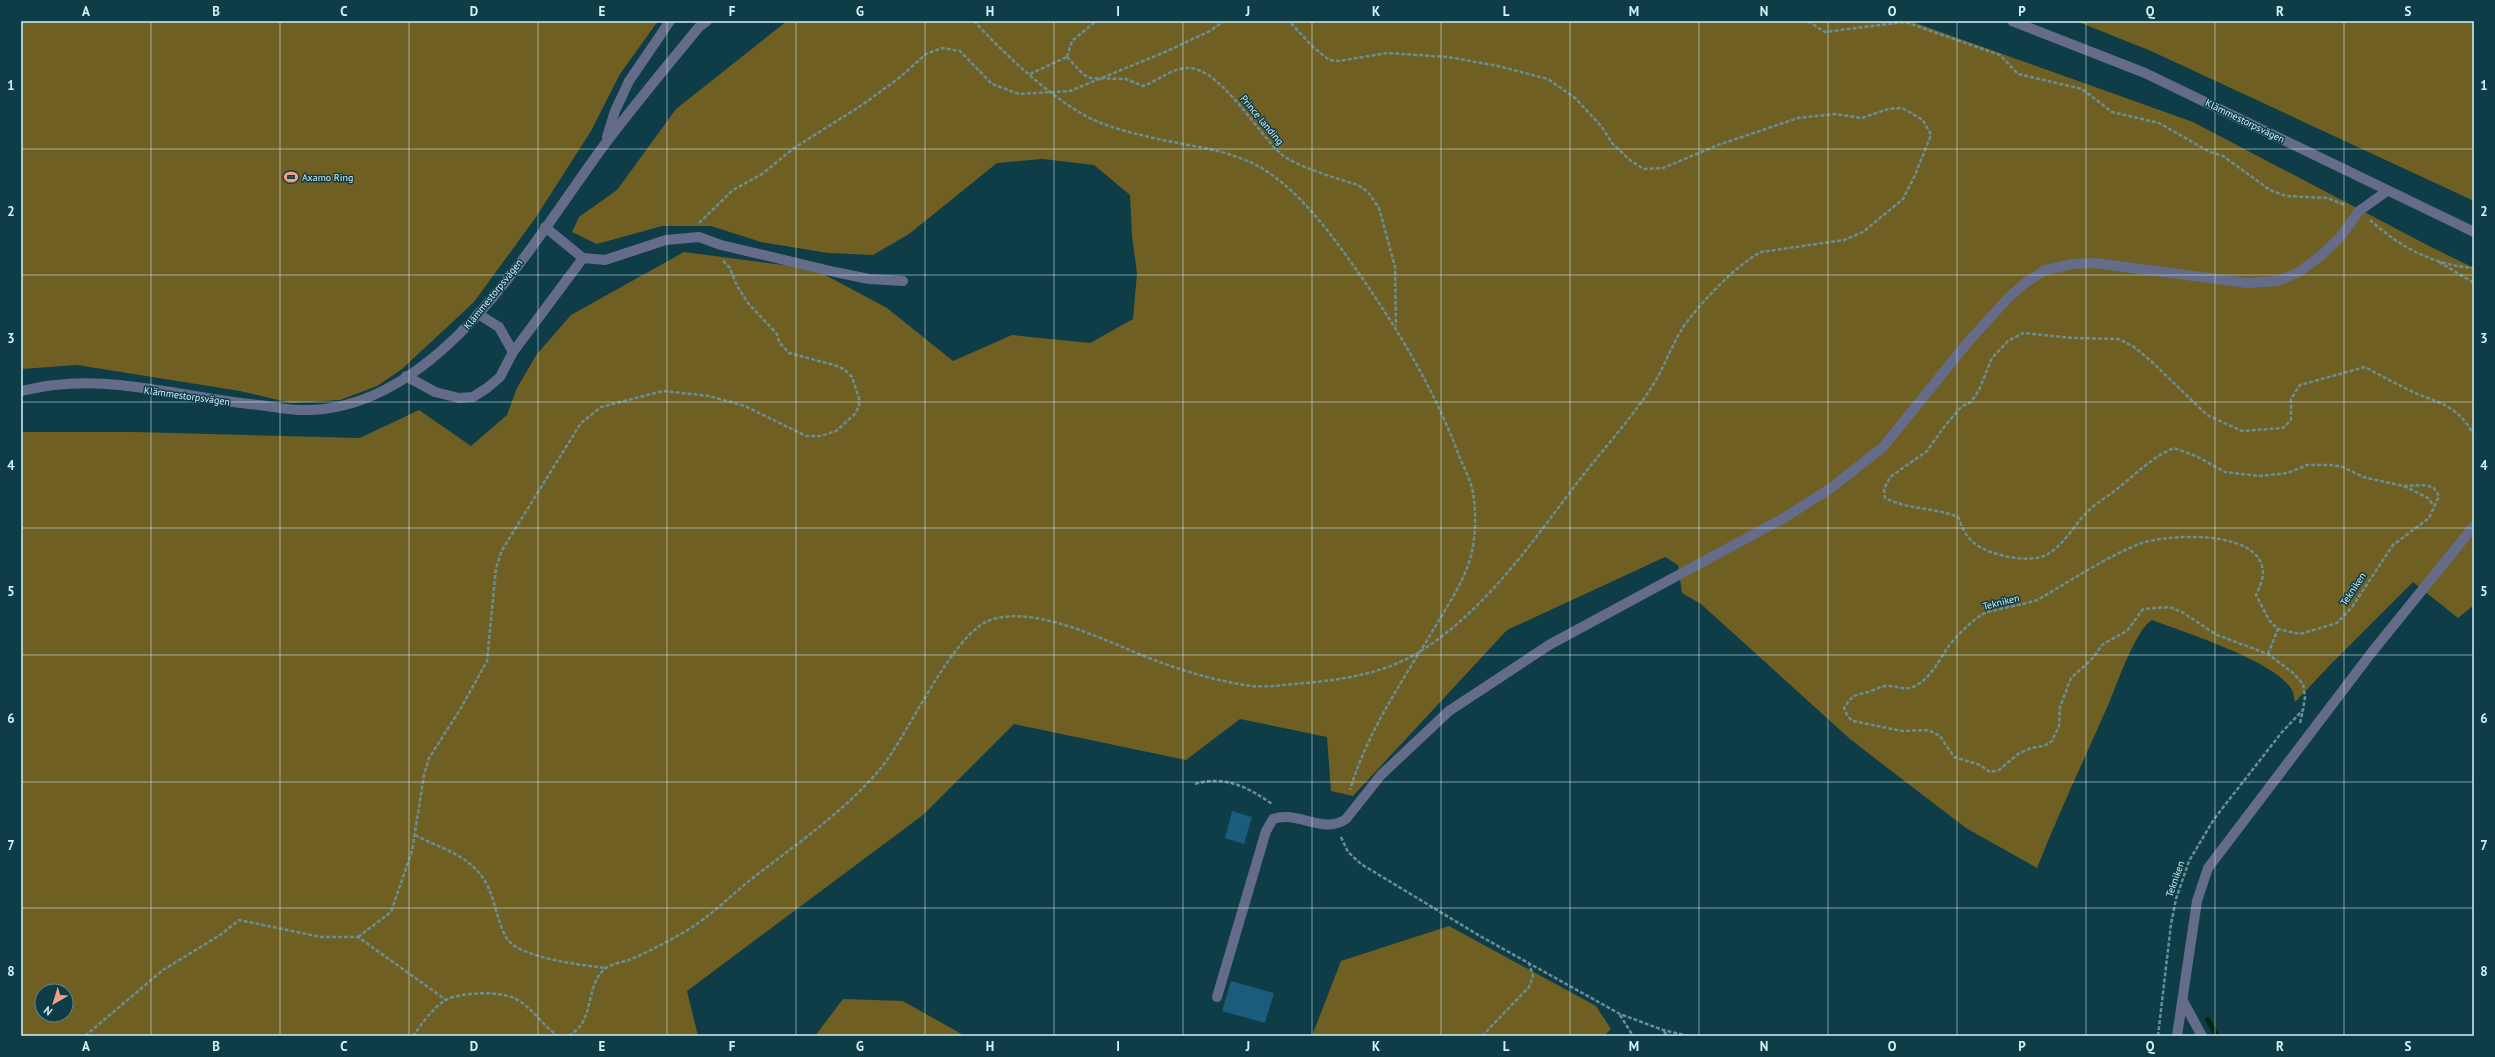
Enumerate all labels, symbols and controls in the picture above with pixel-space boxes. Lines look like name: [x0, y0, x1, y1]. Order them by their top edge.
text: A: [82, 3, 90, 20]
text: B: [212, 3, 220, 20]
text: C: [340, 3, 348, 20]
text: D: [470, 3, 478, 20]
text: E: [599, 3, 606, 20]
text: F: [729, 3, 736, 20]
text: G: [856, 3, 864, 20]
text: H: [986, 3, 994, 20]
text: I: [1116, 3, 1120, 20]
text: J: [1245, 3, 1250, 20]
text: K: [1372, 3, 1380, 20]
text: L: [1503, 3, 1510, 20]
text: M: [1629, 3, 1639, 20]
text: N: [1760, 3, 1768, 20]
text: O: [1888, 3, 1897, 20]
text: P: [2018, 3, 2026, 20]
text: Q: [2146, 3, 2156, 20]
text: R: [2276, 3, 2284, 20]
text: S: [2405, 3, 2412, 20]
text: 1: [7, 77, 15, 94]
text: 1: [2480, 77, 2488, 94]
street label: Prince landing: [1237, 92, 1287, 148]
street label: Klämmestorpsvägen: [2203, 96, 2287, 146]
sports icon: Axamo Ring: [283, 169, 299, 185]
place label: Axamo Ring: [302, 171, 353, 184]
text: 2: [7, 203, 15, 220]
text: 2: [2480, 203, 2488, 220]
street label: Klämmestorpsvägen: [461, 256, 525, 332]
text: 3: [7, 330, 15, 347]
text: 3: [2480, 330, 2488, 347]
street label: Klämmestorpsvägen: [143, 384, 231, 408]
text: 4: [7, 457, 15, 474]
text: 4: [2480, 457, 2488, 474]
street label: Tekniken: [2337, 570, 2369, 608]
text: 5: [7, 583, 15, 600]
text: 5: [2480, 583, 2488, 600]
street label: Tekniken: [1981, 591, 2021, 613]
text: 6: [7, 710, 15, 727]
text: 6: [2480, 710, 2488, 727]
text: 7: [7, 837, 15, 854]
text: 7: [2480, 837, 2488, 854]
street label: Tekniken: [2163, 859, 2187, 899]
text: 8: [7, 963, 15, 980]
text: 8: [2480, 963, 2488, 980]
north arrow: [34, 983, 74, 1023]
text: N: [41, 1003, 55, 1019]
text: A: [82, 1038, 90, 1055]
text: B: [212, 1038, 220, 1055]
text: C: [340, 1038, 348, 1055]
text: D: [470, 1038, 478, 1055]
text: E: [599, 1038, 606, 1055]
text: F: [729, 1038, 736, 1055]
text: G: [856, 1038, 864, 1055]
text: H: [986, 1038, 994, 1055]
text: I: [1116, 1038, 1120, 1055]
text: J: [1245, 1038, 1250, 1055]
text: K: [1372, 1038, 1380, 1055]
text: L: [1503, 1038, 1510, 1055]
text: M: [1629, 1038, 1639, 1055]
text: N: [1760, 1038, 1768, 1055]
text: O: [1888, 1038, 1897, 1055]
text: P: [2018, 1038, 2026, 1055]
text: Q: [2146, 1038, 2156, 1055]
text: R: [2276, 1038, 2284, 1055]
text: S: [2405, 1038, 2412, 1055]

